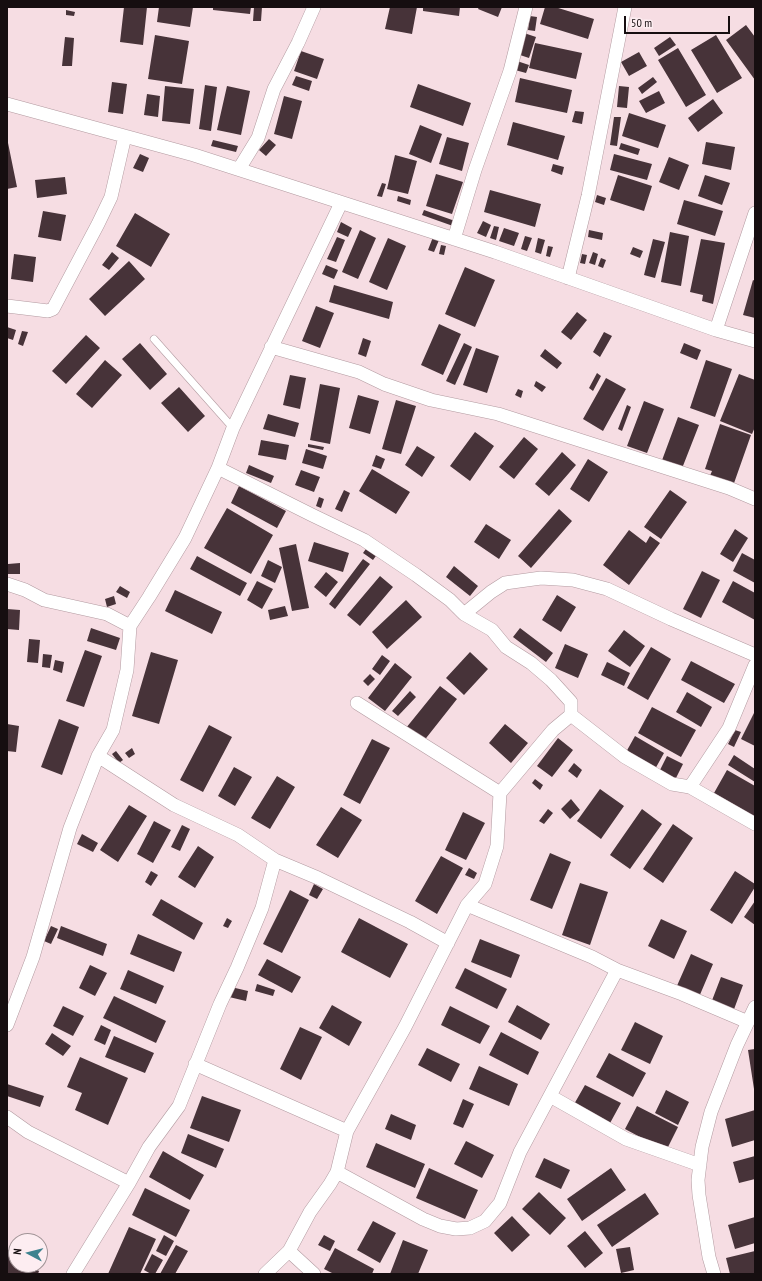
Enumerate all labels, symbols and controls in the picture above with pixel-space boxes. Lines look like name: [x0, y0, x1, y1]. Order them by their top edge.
scale bar: [626, 8, 732, 34]
text: 50 m: [631, 15, 652, 30]
north arrow: [8, 1233, 48, 1273]
text: N: [10, 1248, 24, 1255]

